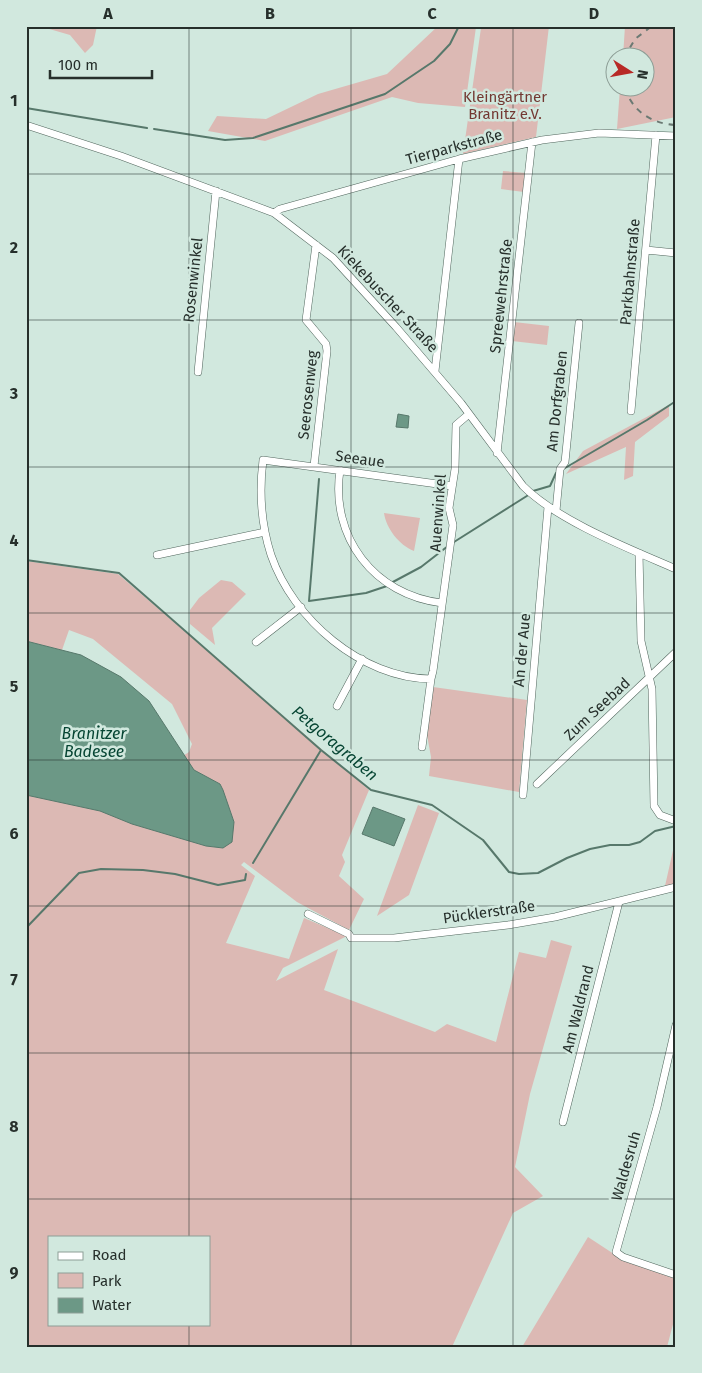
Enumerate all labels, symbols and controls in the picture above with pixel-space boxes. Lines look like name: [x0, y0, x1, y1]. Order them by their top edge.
text: A: [102, 4, 113, 23]
text: B: [265, 4, 275, 23]
text: C: [427, 4, 437, 23]
text: D: [589, 4, 599, 23]
scale bar: [50, 48, 152, 80]
north arrow: [604, 48, 654, 98]
text: 100 m: [58, 56, 98, 74]
text: N: [633, 68, 652, 81]
park label: Kleingärtner Branitz e.V.: [463, 88, 547, 123]
text: 1: [10, 91, 18, 110]
street label: Tierparkstraße: [404, 125, 504, 169]
street label: Parkbahnstraße: [616, 218, 644, 326]
street label: Rosenwinkel: [180, 236, 206, 323]
text: 2: [10, 238, 18, 257]
street label: Spreewehrstraße: [486, 238, 516, 354]
street label: Kiekebuscher Straße: [334, 242, 442, 356]
street label: Seerosenweg: [294, 349, 322, 440]
street label: Am Dorfgraben: [543, 349, 571, 453]
text: 3: [9, 384, 18, 403]
street label: Seeaue: [334, 447, 386, 471]
street label: Auenwinkel: [426, 473, 450, 553]
text: 4: [9, 531, 19, 550]
street label: An der Aue: [510, 612, 534, 688]
street label: Zum Seebad: [560, 674, 634, 744]
text: 5: [10, 677, 19, 696]
water label: Petgoragraben: [288, 702, 382, 784]
water label: Branitzer Badesee: [62, 724, 127, 761]
text: 6: [9, 824, 19, 843]
street label: Pücklerstraße: [442, 897, 536, 927]
street label: Am Waldrand: [558, 963, 598, 1055]
text: 7: [10, 970, 18, 989]
text: 8: [9, 1117, 19, 1136]
street label: Waldesruh: [607, 1129, 645, 1203]
legend: [48, 1236, 210, 1326]
text: Road: [92, 1246, 127, 1264]
text: 9: [10, 1263, 19, 1282]
text: Park: [92, 1272, 122, 1290]
text: Water: [92, 1296, 131, 1314]

